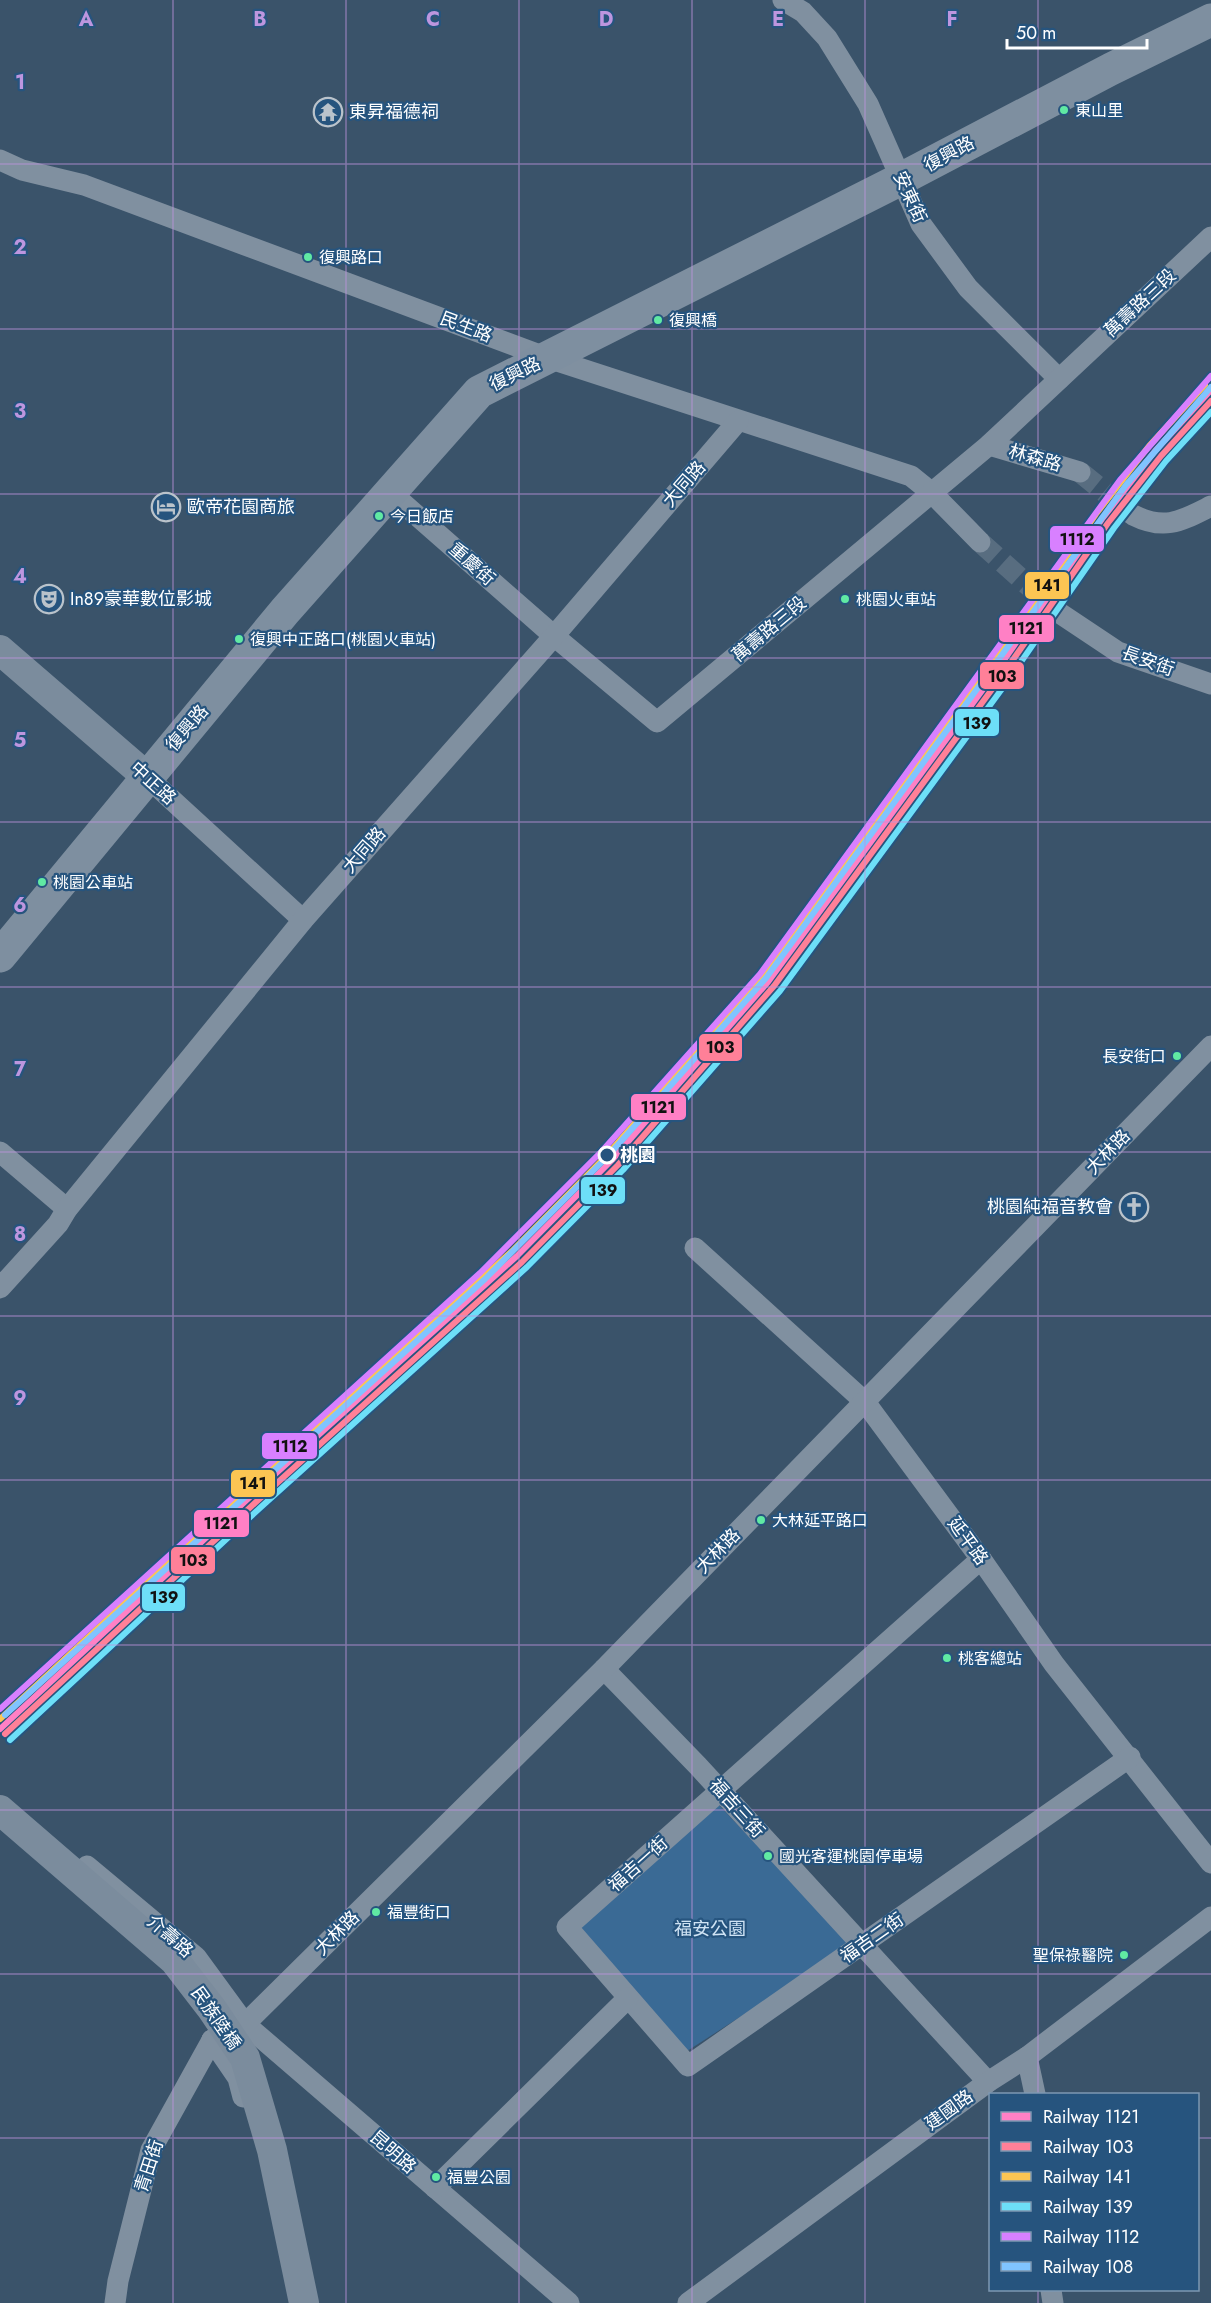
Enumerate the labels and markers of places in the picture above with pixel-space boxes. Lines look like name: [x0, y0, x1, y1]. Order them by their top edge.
temple icon: 東昇福德祠: [312, 96, 344, 128]
place label: 東昇福德祠: [349, 99, 439, 125]
place label: 東山里: [1075, 99, 1123, 122]
marker: 東山里: [1058, 104, 1070, 116]
place label: 復興路口: [319, 246, 383, 269]
marker: 復興路口: [302, 251, 314, 263]
place label: 復興橋: [669, 309, 717, 332]
marker: 復興橋: [652, 314, 664, 326]
hotel icon: 歐帝花園商旅: [150, 491, 182, 523]
place label: 歐帝花園商旅: [187, 494, 295, 520]
place label: 今日飯店: [390, 505, 454, 528]
marker: 今日飯店: [373, 510, 385, 522]
theatre icon: In89豪華數位影城: [33, 583, 65, 615]
place label: In89豪華數位影城: [70, 586, 212, 612]
place label: 桃園火車站: [856, 588, 936, 611]
marker: 桃園火車站: [839, 593, 851, 605]
place label: 復興中正路口(桃園火車站): [250, 628, 436, 651]
marker: 復興中正路口(桃園火車站): [233, 633, 245, 645]
place label: 桃園公車站: [53, 871, 133, 894]
marker: 桃園公車站: [36, 876, 48, 888]
place label: 長安街口: [1102, 1045, 1166, 1068]
marker: 長安街口: [1171, 1050, 1183, 1062]
place label: 桃園: [620, 1142, 656, 1168]
marker: 桃園: [598, 1146, 616, 1164]
church icon: 桃園純福音教會: [1118, 1191, 1150, 1223]
place label: 桃園純福音教會: [987, 1194, 1113, 1220]
place label: 大林延平路口: [772, 1509, 868, 1532]
marker: 大林延平路口: [755, 1514, 767, 1526]
place label: 桃客總站: [958, 1647, 1022, 1670]
marker: 桃客總站: [941, 1652, 953, 1664]
place label: 國光客運桃園停車場: [779, 1845, 923, 1868]
marker: 國光客運桃園停車場: [762, 1850, 774, 1862]
place label: 福豐街口: [387, 1901, 451, 1924]
marker: 福豐街口: [370, 1906, 382, 1918]
place label: 聖保祿醫院: [1033, 1944, 1113, 1967]
marker: 聖保祿醫院: [1118, 1949, 1130, 1961]
place label: 福豐公園: [447, 2166, 511, 2189]
marker: 福豐公園: [430, 2171, 442, 2183]

